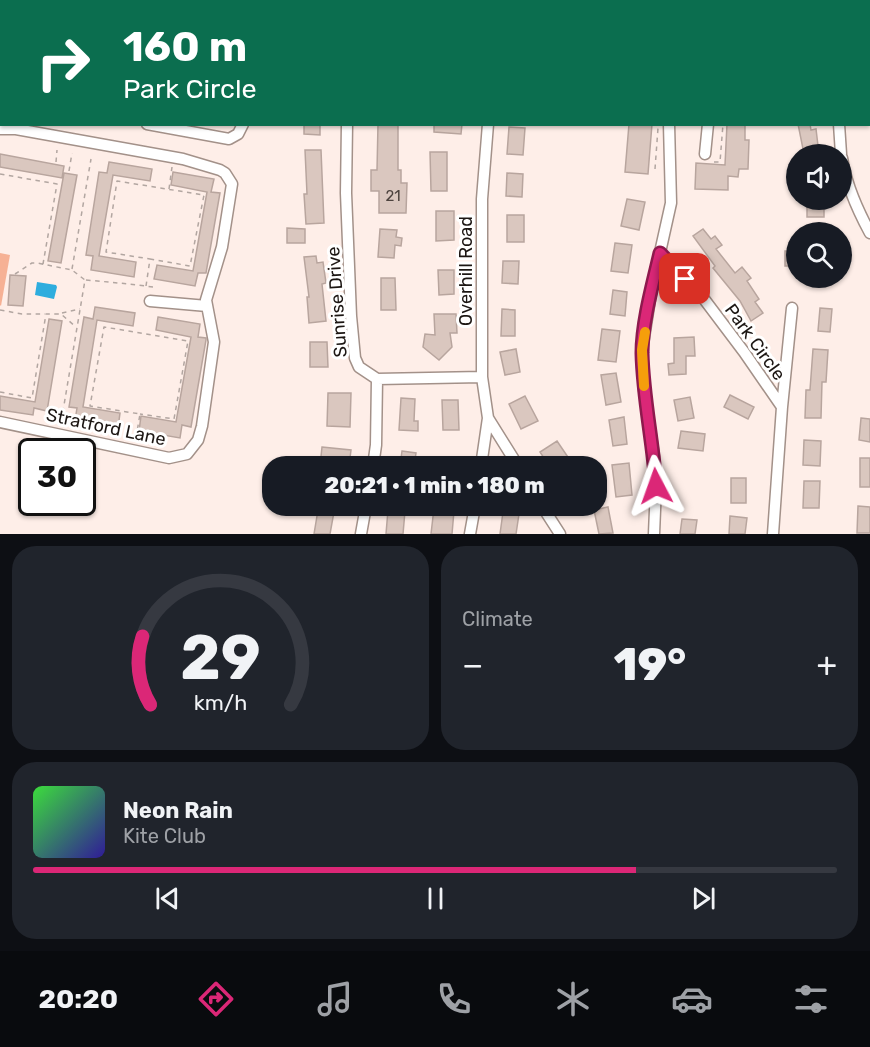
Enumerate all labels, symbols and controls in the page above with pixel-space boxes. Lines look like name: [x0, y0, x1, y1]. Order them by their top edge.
text: 160 m: [123, 22, 247, 72]
icon: right: [24, 24, 102, 102]
text: Park Circle: [123, 73, 257, 105]
map controls: [786, 144, 852, 288]
button: sound: [786, 144, 852, 210]
house number: 21: [385, 187, 401, 205]
street label: Overhill Road: [455, 216, 477, 326]
button: search: [786, 222, 852, 288]
street label: Sunrise Drive: [322, 246, 352, 358]
pin: [659, 253, 710, 304]
icon: arrive: [668, 262, 701, 295]
street label: Park Circle: [720, 300, 790, 384]
street label: Stratford Lane: [44, 404, 168, 450]
speed limit sign: 30: [18, 438, 96, 516]
position arrow: [624, 454, 688, 518]
text: 20:21 · 1 min · 180 m: [324, 472, 545, 499]
text: Climate: [462, 607, 533, 631]
text: 29: [180, 621, 261, 695]
text: 19°: [614, 638, 686, 691]
text: −: [462, 645, 483, 684]
text: +: [816, 645, 837, 684]
text: km/h: [194, 690, 247, 715]
text: Neon Rain: [123, 797, 233, 824]
text: Kite Club: [123, 824, 206, 848]
icon: previous: [151, 882, 184, 915]
icon: pause: [419, 882, 452, 915]
icon: next: [687, 882, 720, 915]
icon: directions: [195, 978, 237, 1020]
icon: music: [314, 978, 356, 1020]
icon: phone: [433, 978, 475, 1020]
icon: climate: [552, 978, 594, 1020]
icon: car: [671, 978, 713, 1020]
icon: filters: [790, 978, 832, 1020]
text: 20:20: [38, 983, 118, 1015]

